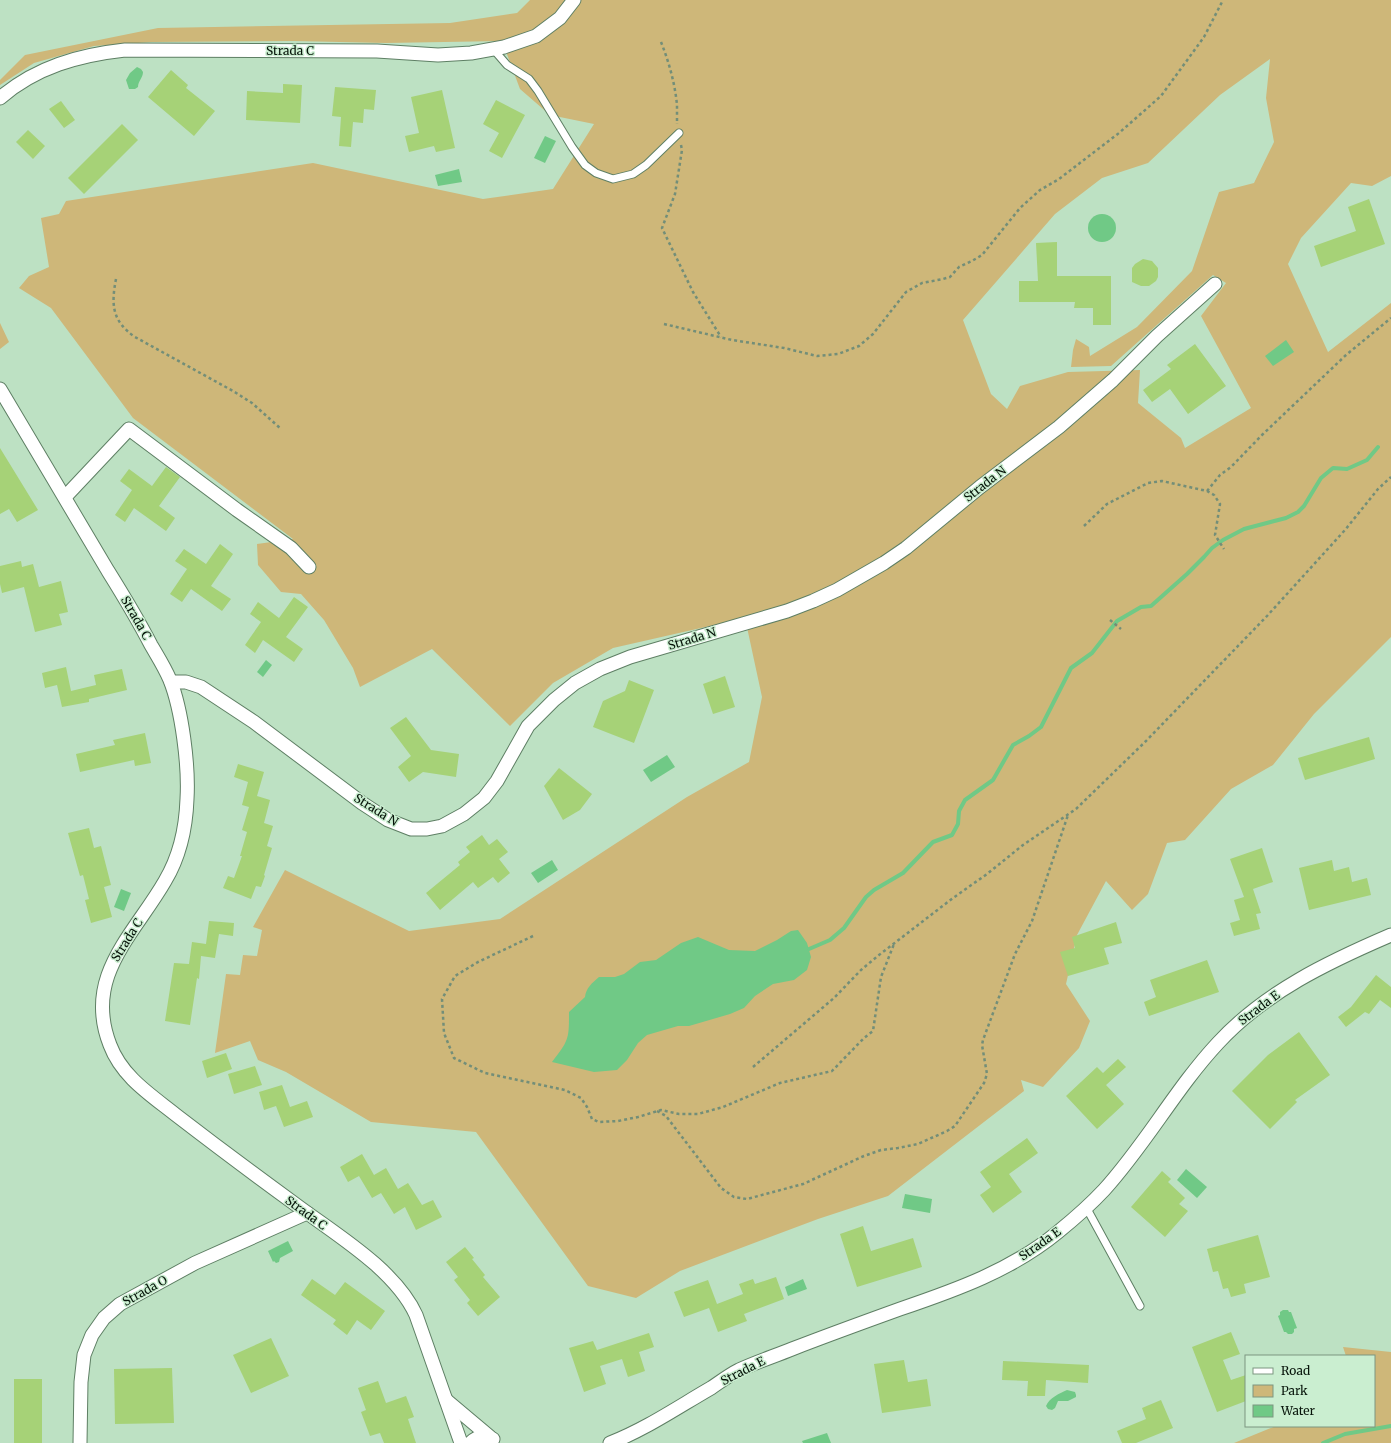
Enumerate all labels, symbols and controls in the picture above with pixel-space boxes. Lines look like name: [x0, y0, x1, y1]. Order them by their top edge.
street label: Strada C: [266, 43, 314, 58]
street label: Strada N: [961, 462, 1009, 505]
street label: Strada C: [118, 593, 155, 642]
street label: Strada N: [666, 624, 718, 653]
street label: Strada N: [351, 790, 402, 829]
street label: Strada C: [107, 915, 146, 964]
street label: Strada E: [1235, 987, 1283, 1028]
street label: Strada C: [282, 1192, 330, 1233]
street label: Strada E: [1016, 1224, 1064, 1263]
street label: Strada O: [120, 1272, 170, 1309]
street label: Strada E: [718, 1353, 768, 1388]
legend: [1245, 1355, 1375, 1427]
text: Road: [1281, 1363, 1310, 1378]
text: Park: [1281, 1383, 1308, 1398]
text: Water: [1280, 1403, 1316, 1418]

